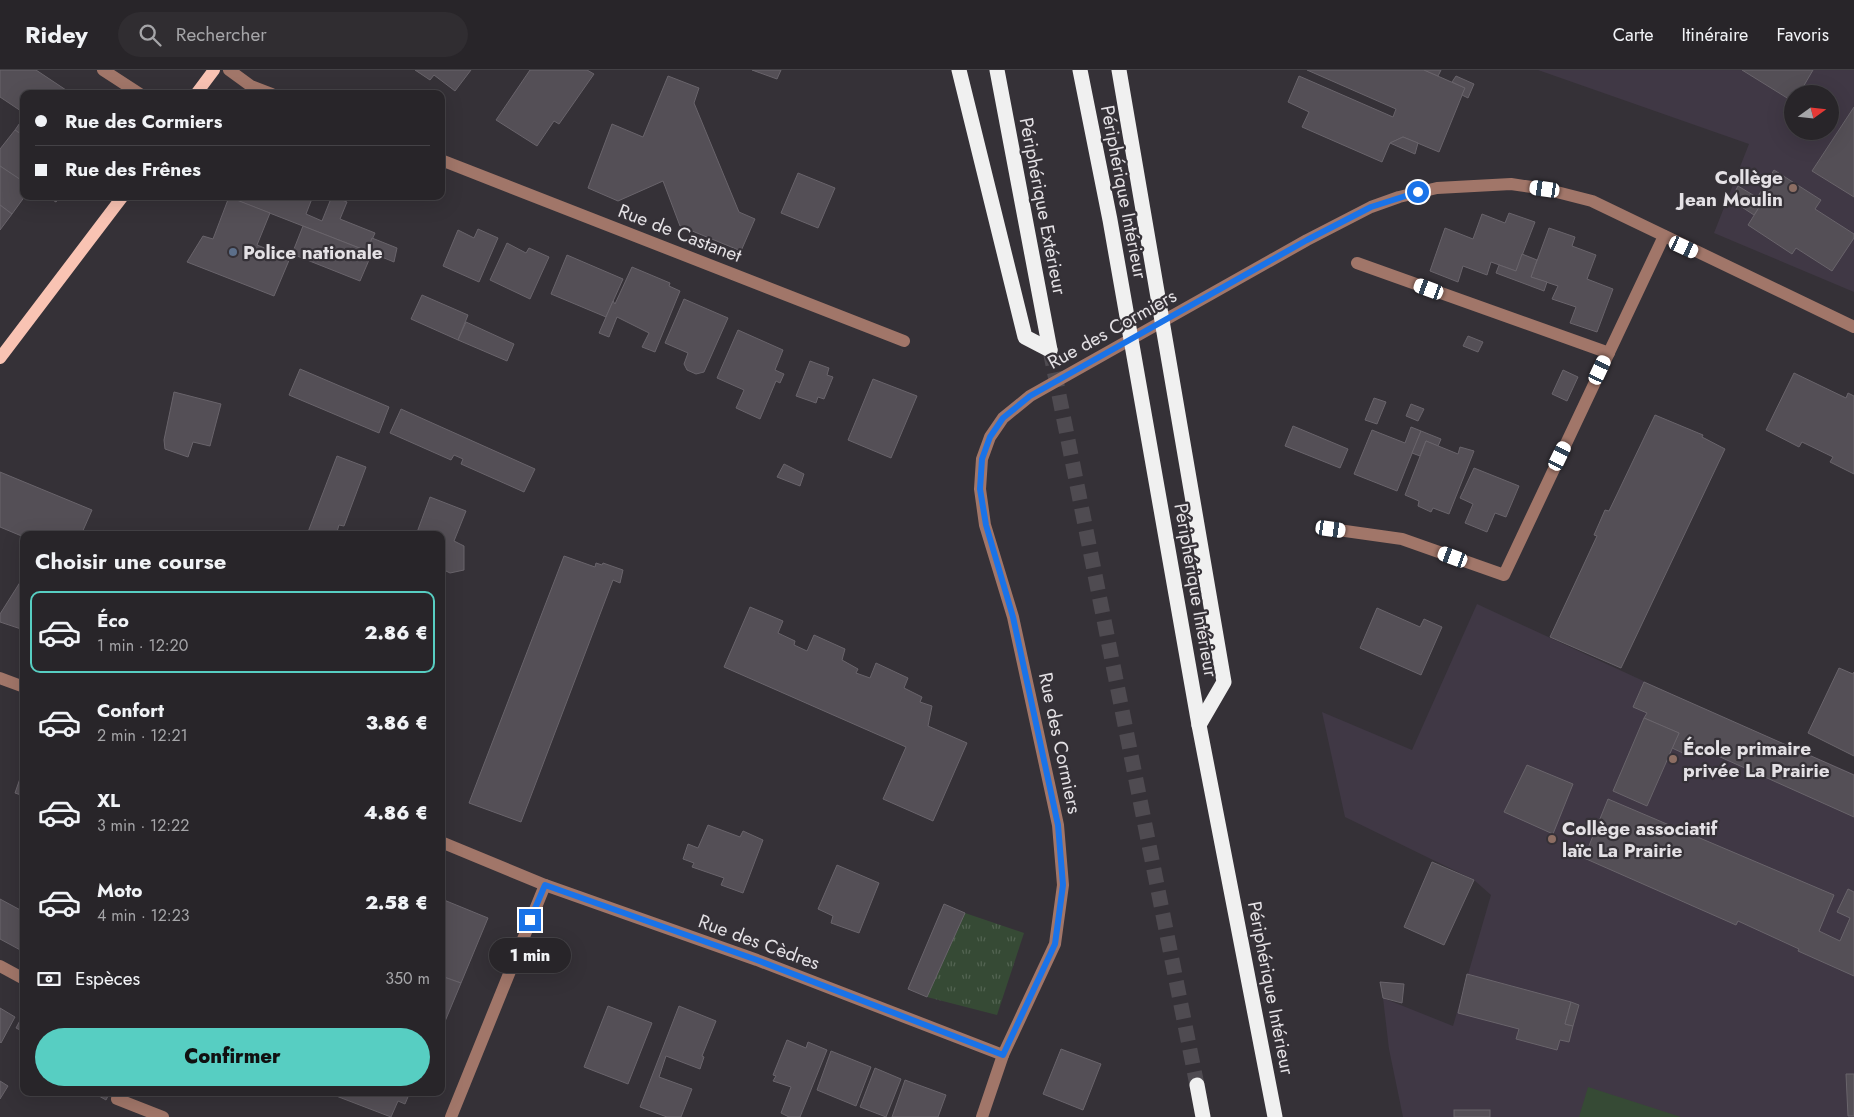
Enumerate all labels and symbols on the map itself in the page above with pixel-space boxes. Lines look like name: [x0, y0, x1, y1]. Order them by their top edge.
north arrow: [1784, 85, 1839, 140]
street label: Périphérique Intérieur: [1094, 103, 1154, 281]
street label: Périphérique Extérieur: [1013, 115, 1074, 297]
place label: Collège Jean Moulin: [1675, 164, 1783, 213]
car: [1529, 179, 1560, 199]
route start: [1407, 181, 1429, 203]
marker: Collège Jean Moulin: [1787, 182, 1799, 194]
street label: Rue de Castanet: [614, 197, 746, 269]
car: [1667, 234, 1700, 260]
place label: Police nationale: [243, 239, 383, 266]
marker: Police nationale: [227, 246, 239, 258]
car: [1412, 277, 1445, 301]
street label: Rue des Cormiers: [1043, 282, 1182, 376]
car: [1586, 353, 1613, 387]
car: [1546, 439, 1573, 473]
street label: Périphérique Intérieur: [1167, 501, 1225, 680]
car: [1315, 519, 1346, 539]
car: [1436, 545, 1469, 569]
street label: Rue des Cormiers: [1032, 670, 1088, 816]
place label: École primaire privée La Prairie: [1683, 735, 1830, 784]
marker: École primaire privée La Prairie: [1667, 753, 1679, 765]
place label: Collège associatif laïc La Prairie: [1562, 815, 1719, 864]
marker: Collège associatif laïc La Prairie: [1546, 833, 1558, 845]
street label: Périphérique Intérieur: [1241, 899, 1301, 1077]
street label: Rue des Cèdres: [695, 908, 824, 977]
route end: [519, 909, 541, 931]
callout: 1 min: [489, 938, 571, 972]

